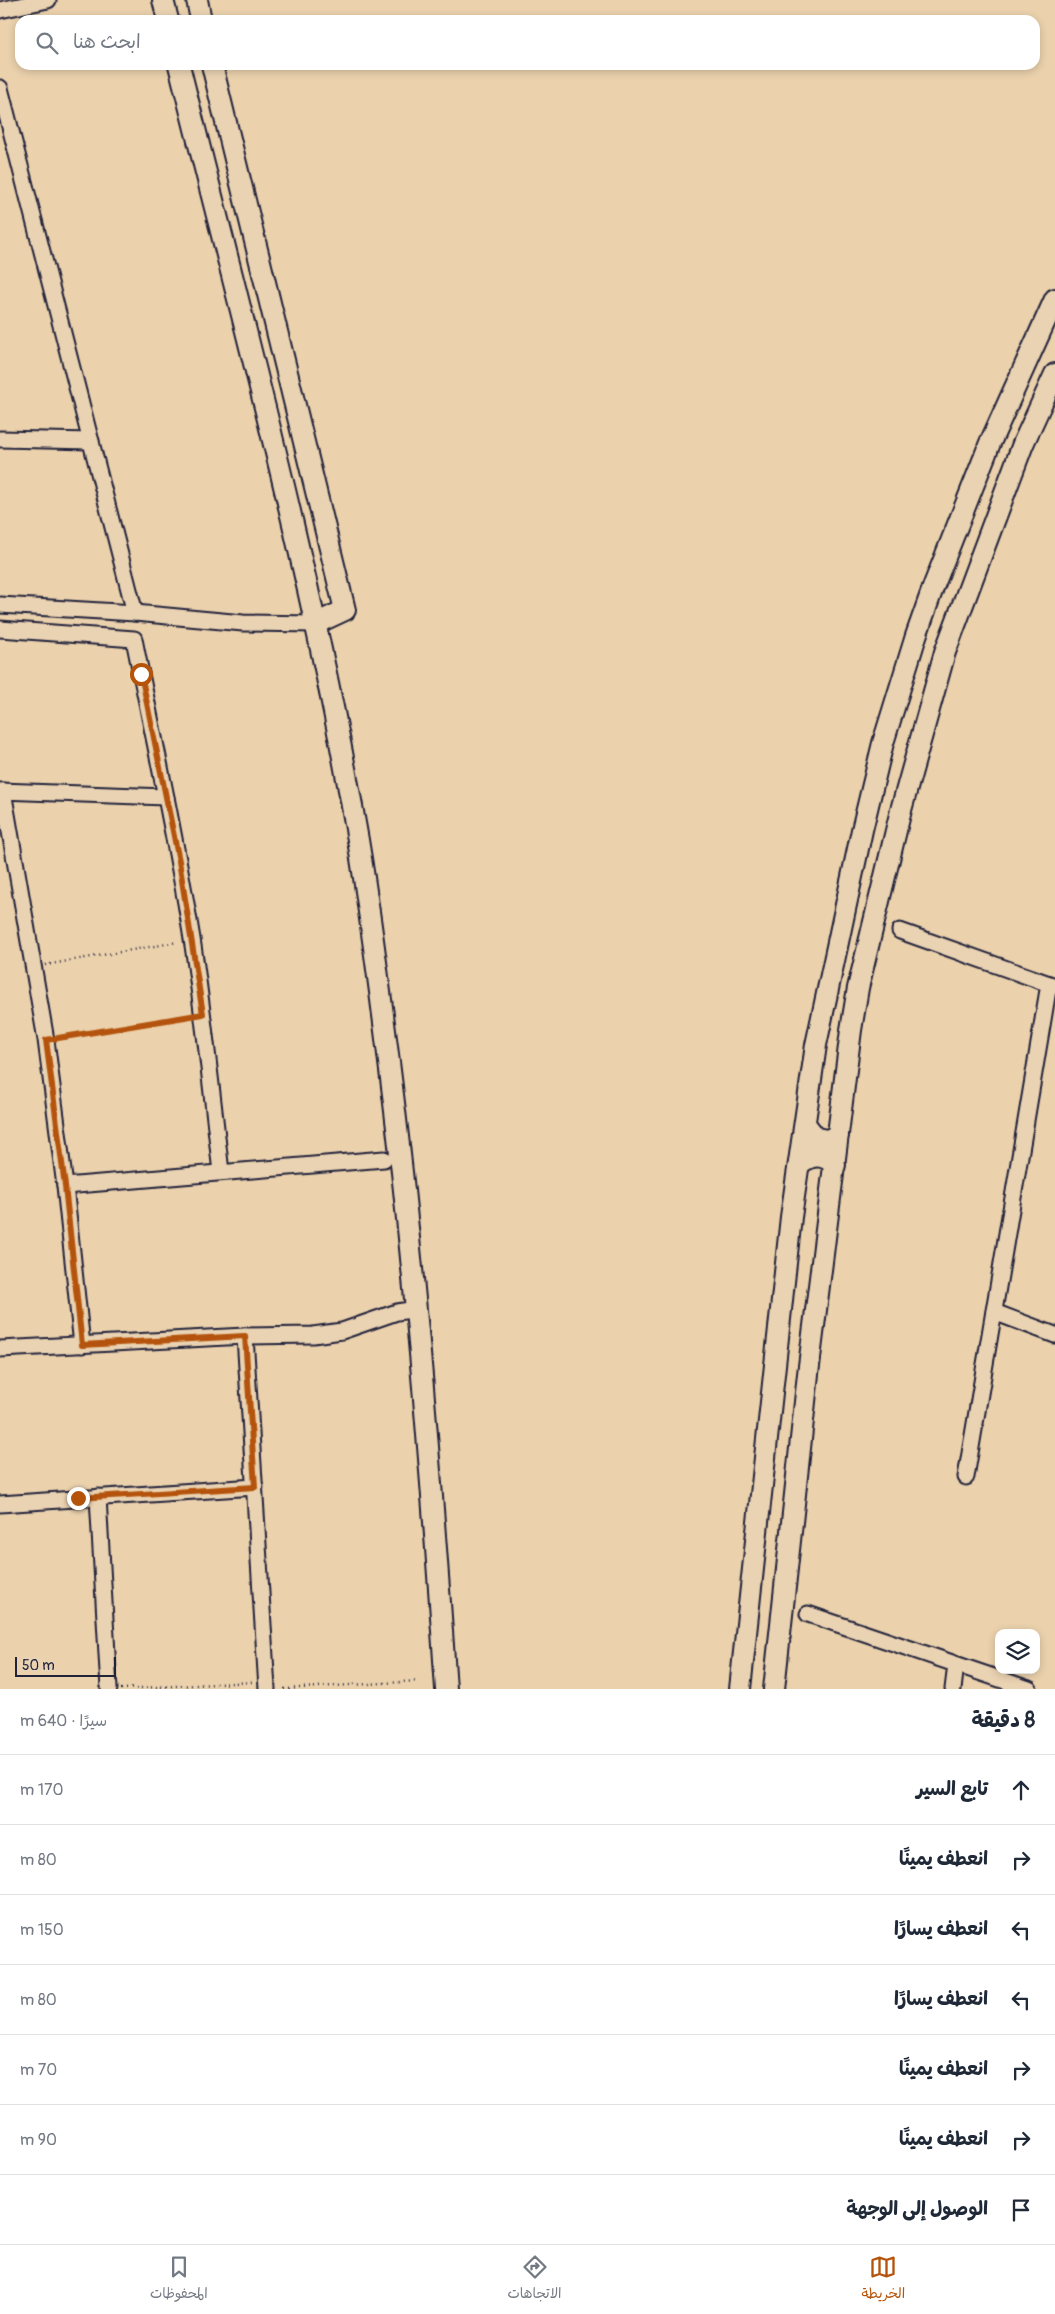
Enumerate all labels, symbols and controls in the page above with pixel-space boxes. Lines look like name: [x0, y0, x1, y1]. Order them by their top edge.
search box: [15, 15, 1040, 70]
icon: search: [33, 29, 61, 57]
text: ابحث هنا: [73, 30, 141, 54]
route start: [130, 663, 153, 686]
route end: [67, 1487, 90, 1510]
map controls: [995, 1629, 1040, 1674]
button: layers: [995, 1629, 1040, 1674]
scale bar: [15, 1654, 116, 1677]
text: 50 m: [22, 1657, 55, 1674]
text: 8 دقيقة: [971, 1707, 1035, 1734]
text: سيرًا · 640 m: [20, 1711, 107, 1731]
icon: ahead: [1007, 1776, 1035, 1804]
text: تابع السير: [916, 1777, 988, 1801]
text: 170 m: [20, 1780, 63, 1800]
icon: right: [1007, 1846, 1035, 1874]
text: انعطف يمينًا: [899, 1847, 988, 1871]
text: 80 m: [20, 1850, 57, 1870]
icon: left: [1007, 1916, 1035, 1944]
text: انعطف يسارًا: [894, 1917, 988, 1941]
text: 150 m: [20, 1920, 64, 1940]
icon: left: [1007, 1986, 1035, 2014]
text: انعطف يسارًا: [894, 1987, 988, 2011]
text: 80 m: [20, 1990, 57, 2010]
icon: right: [1007, 2056, 1035, 2084]
text: انعطف يمينًا: [899, 2057, 988, 2081]
text: 70 m: [20, 2060, 57, 2080]
icon: right: [1007, 2126, 1035, 2154]
text: انعطف يمينًا: [899, 2127, 988, 2151]
text: 90 m: [20, 2130, 57, 2150]
icon: arrive: [1007, 2196, 1035, 2224]
text: الوصول إلى الوجهة: [846, 2197, 988, 2221]
tab: المحفوظات: [150, 2253, 208, 2306]
tab: الاتجاهات: [507, 2253, 562, 2306]
tab: الخريطة: [861, 2253, 905, 2306]

